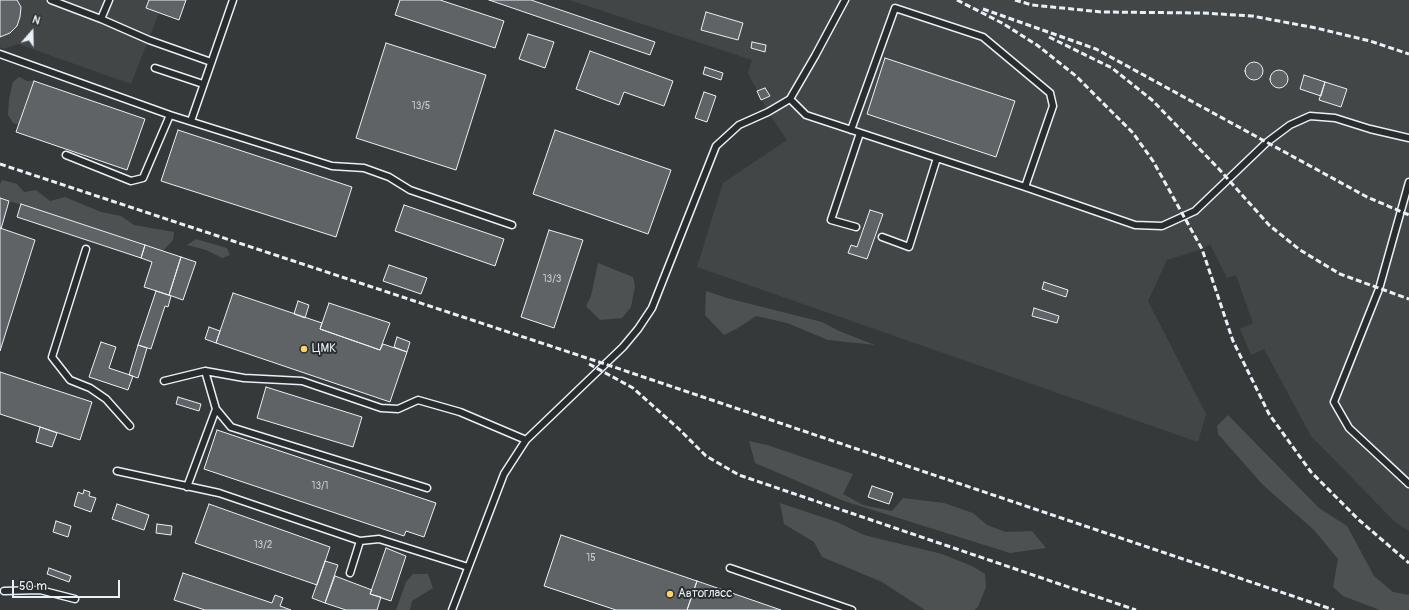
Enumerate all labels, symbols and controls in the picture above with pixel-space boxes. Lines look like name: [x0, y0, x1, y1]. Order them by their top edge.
north arrow: [12, 12, 52, 52]
text: N: [31, 13, 42, 28]
house number: 13/5: [412, 100, 430, 112]
house number: 13/3: [543, 273, 561, 285]
place label: ЦМК: [312, 342, 336, 356]
marker: ЦМК: [299, 344, 309, 354]
house number: 13/1: [312, 480, 328, 492]
house number: 13/2: [254, 539, 272, 551]
house number: 15: [586, 552, 596, 564]
scale bar: [14, 572, 122, 598]
text: 50 m: [19, 579, 47, 594]
place label: Автогласс: [678, 587, 732, 601]
marker: Автогласс: [665, 589, 675, 599]

